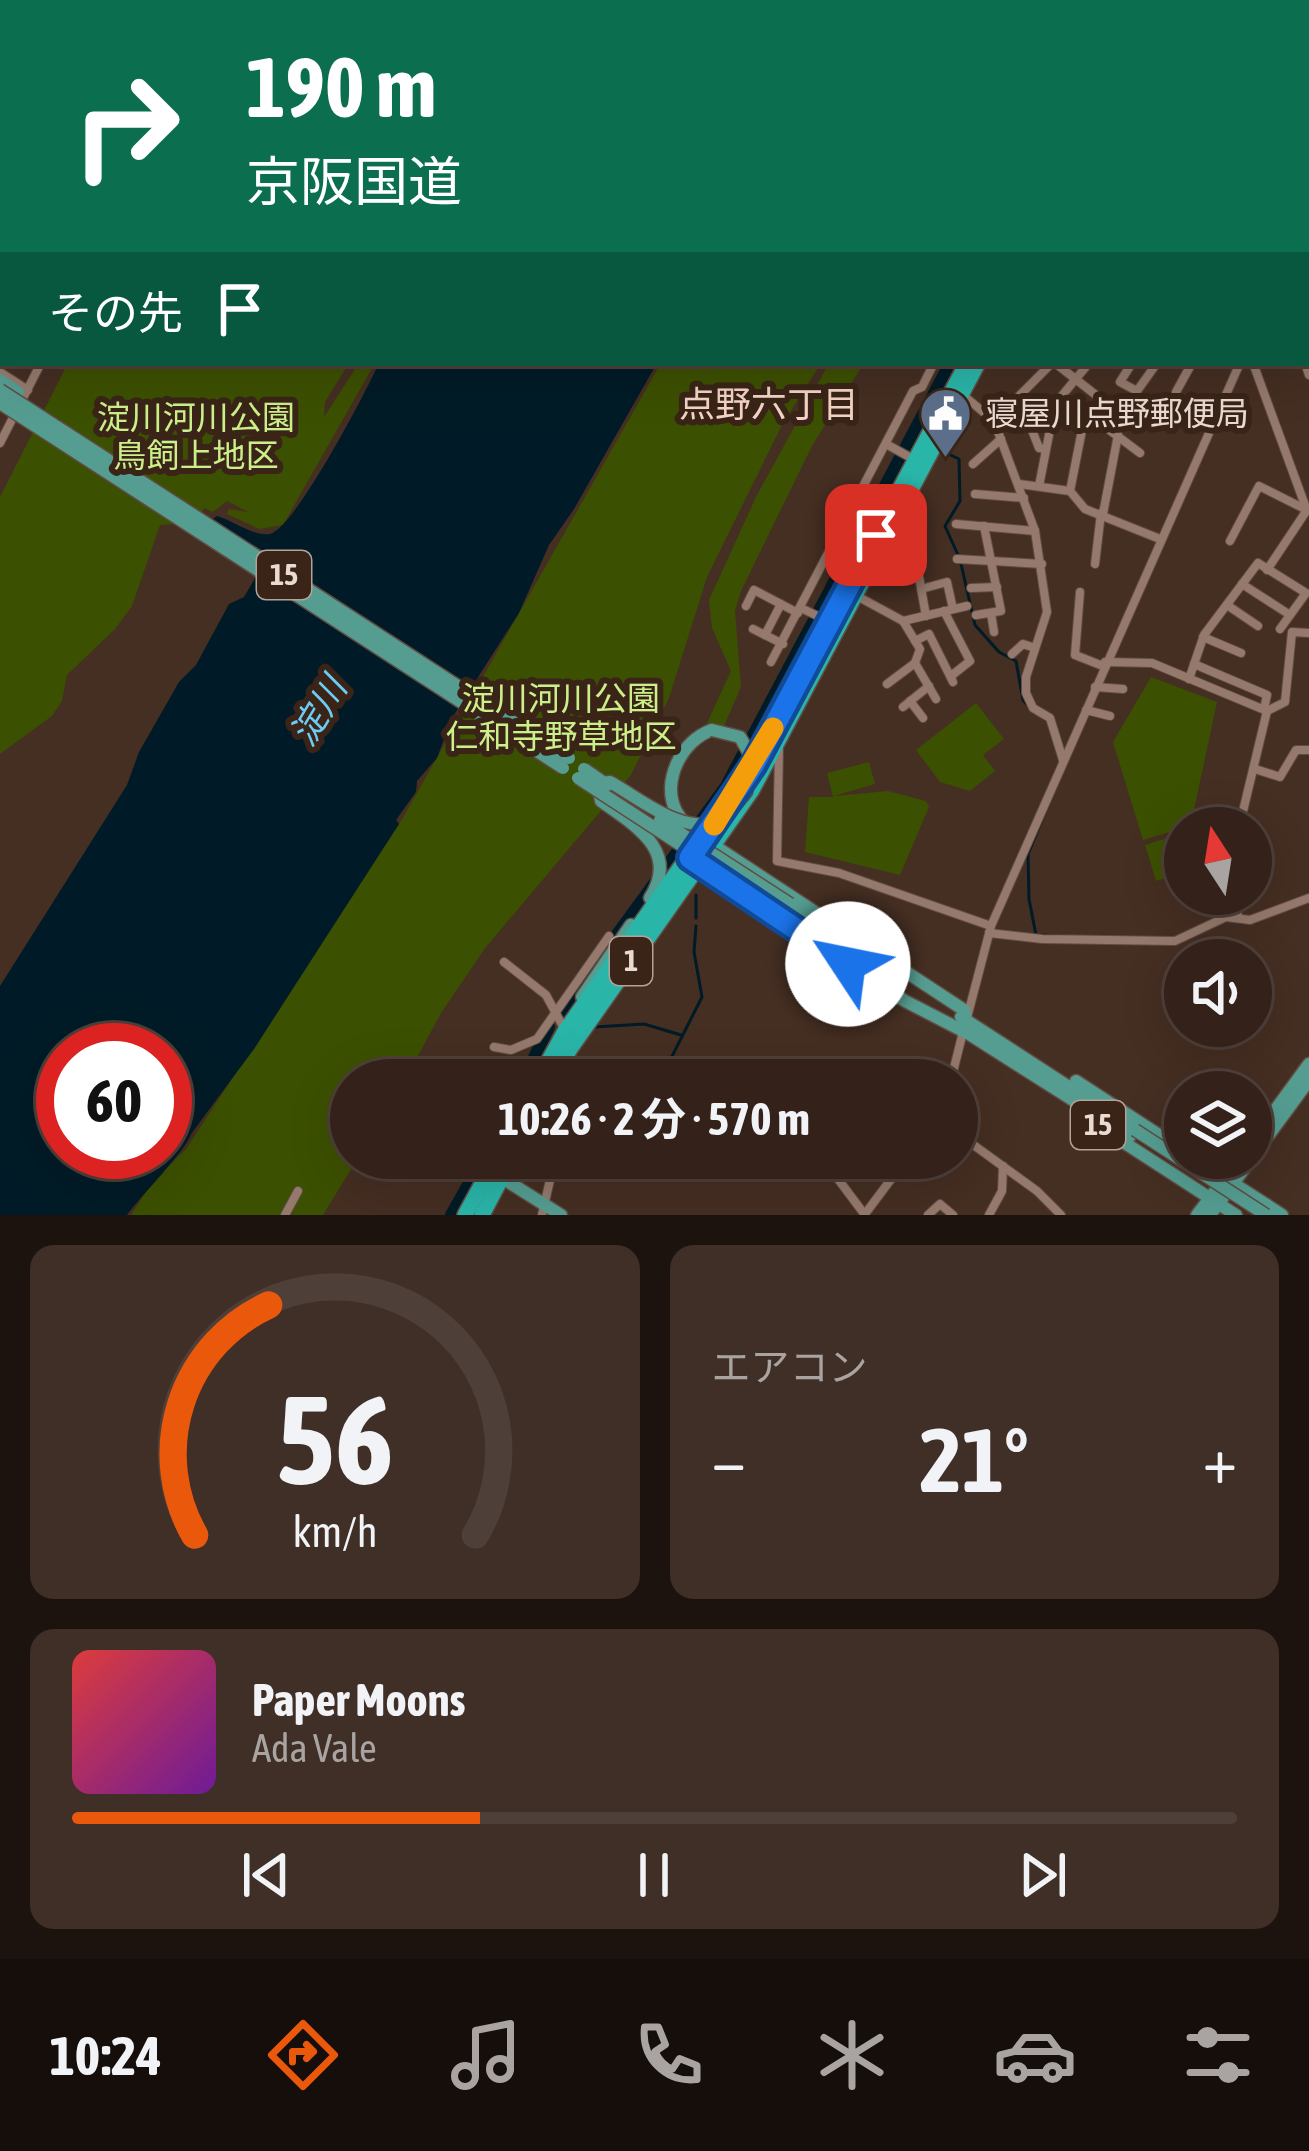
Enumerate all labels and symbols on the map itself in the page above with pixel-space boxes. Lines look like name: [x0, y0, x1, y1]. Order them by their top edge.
district label: 点野六丁目: [679, 383, 859, 425]
public building icon: 寝屋川点野郵便局: [918, 385, 974, 459]
place label: 寝屋川点野郵便局: [985, 394, 1249, 432]
park label: 淀川河川公園 鳥飼上地区: [97, 398, 295, 474]
pin: [825, 484, 927, 586]
road number: 15: [257, 551, 311, 599]
water label: 淀川: [281, 666, 357, 753]
park label: 淀川河川公園 仁和寺野草地区: [446, 679, 677, 755]
north arrow: [1164, 807, 1272, 915]
position arrow: [785, 901, 911, 1027]
road number: 1: [610, 937, 652, 985]
speed limit sign: 60: [36, 1023, 192, 1179]
road number: 15: [1071, 1101, 1125, 1149]

